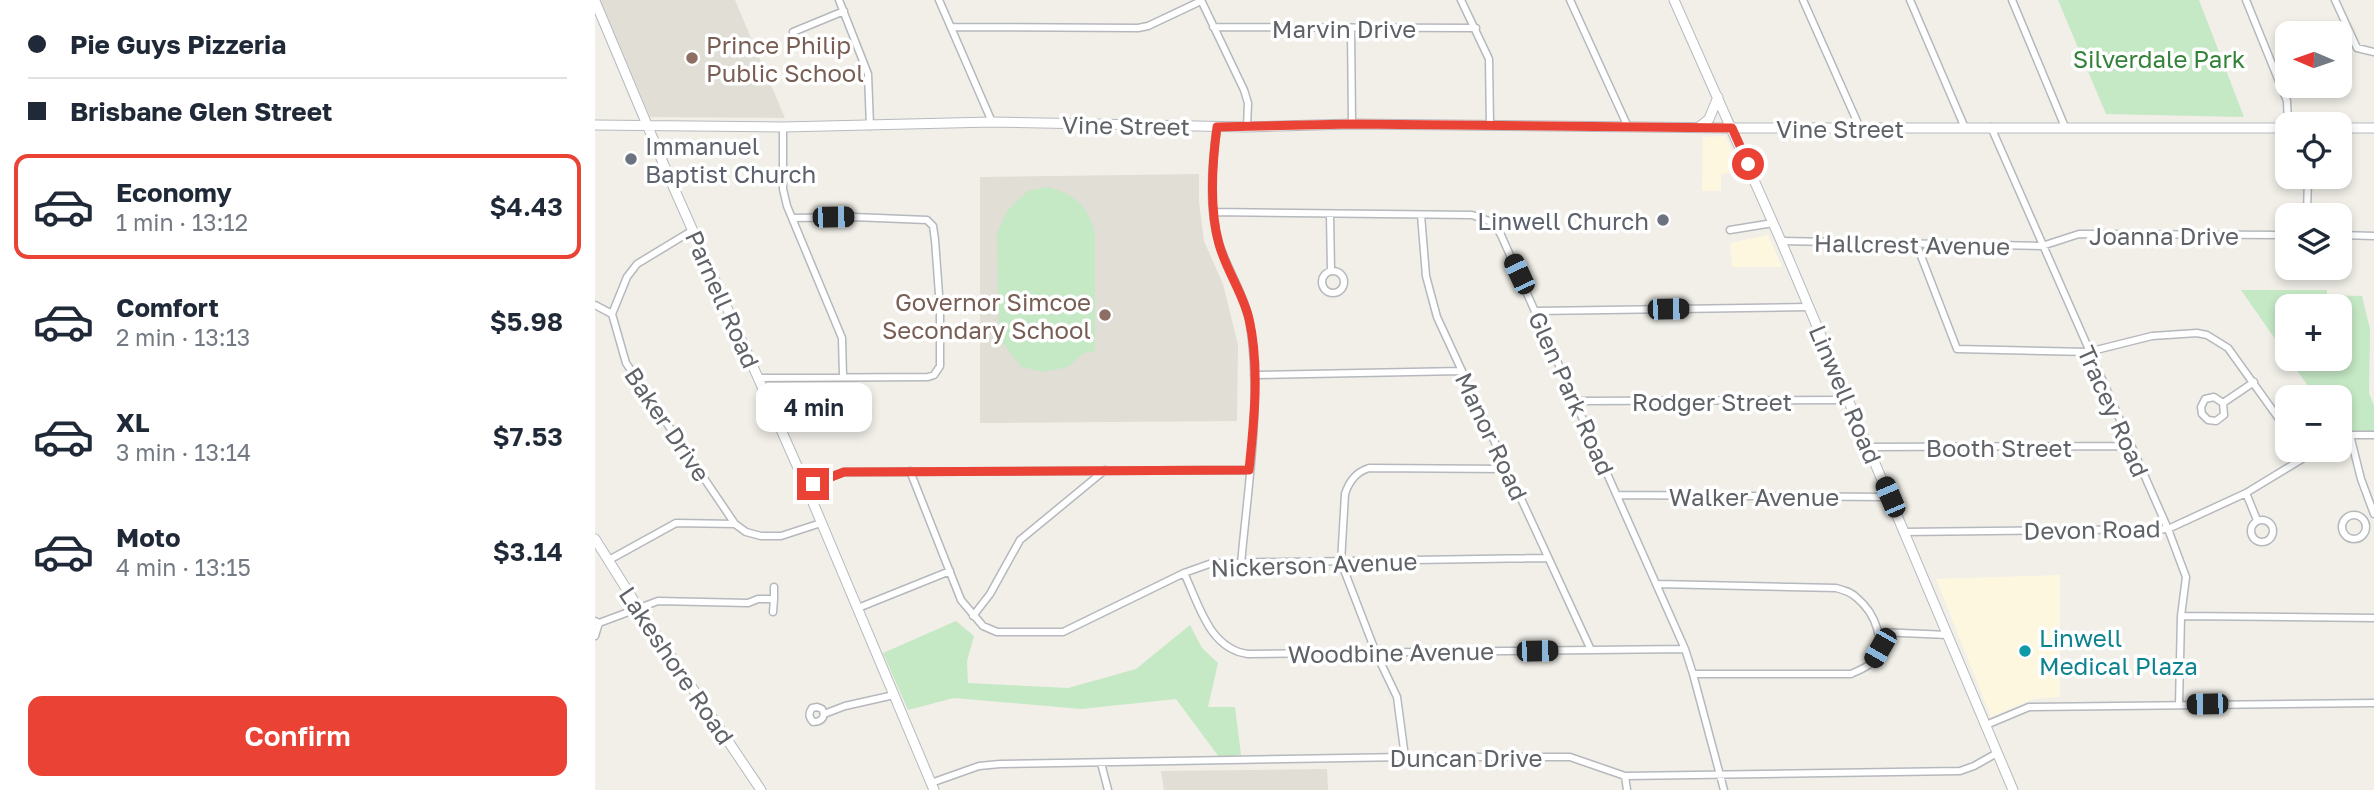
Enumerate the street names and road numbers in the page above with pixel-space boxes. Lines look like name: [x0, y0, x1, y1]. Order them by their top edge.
street label: Marvin Drive: [1272, 14, 1416, 43]
street label: Vine Street: [1062, 109, 1190, 141]
street label: Vine Street: [1776, 114, 1904, 143]
street label: Joanna Drive: [2089, 221, 2239, 250]
street label: Parnell Road: [680, 226, 766, 372]
street label: Hallcrest Avenue: [1814, 228, 2010, 260]
street label: Glen Park Road: [1523, 307, 1621, 479]
street label: Linwell Road: [1804, 320, 1888, 468]
street label: Tracey Road: [2072, 341, 2156, 481]
street label: Baker Drive: [619, 361, 717, 487]
street label: Manor Road: [1450, 368, 1534, 504]
street label: Rodger Street: [1632, 387, 1792, 416]
street label: Booth Street: [1926, 433, 2072, 462]
street label: Walker Avenue: [1669, 482, 1839, 511]
street label: Devon Road: [2023, 513, 2161, 545]
street label: Nickerson Avenue: [1210, 546, 1418, 582]
street label: Lakeshore Road: [613, 581, 741, 749]
street label: Woodbine Avenue: [1288, 636, 1494, 668]
street label: Duncan Drive: [1390, 743, 1542, 772]

